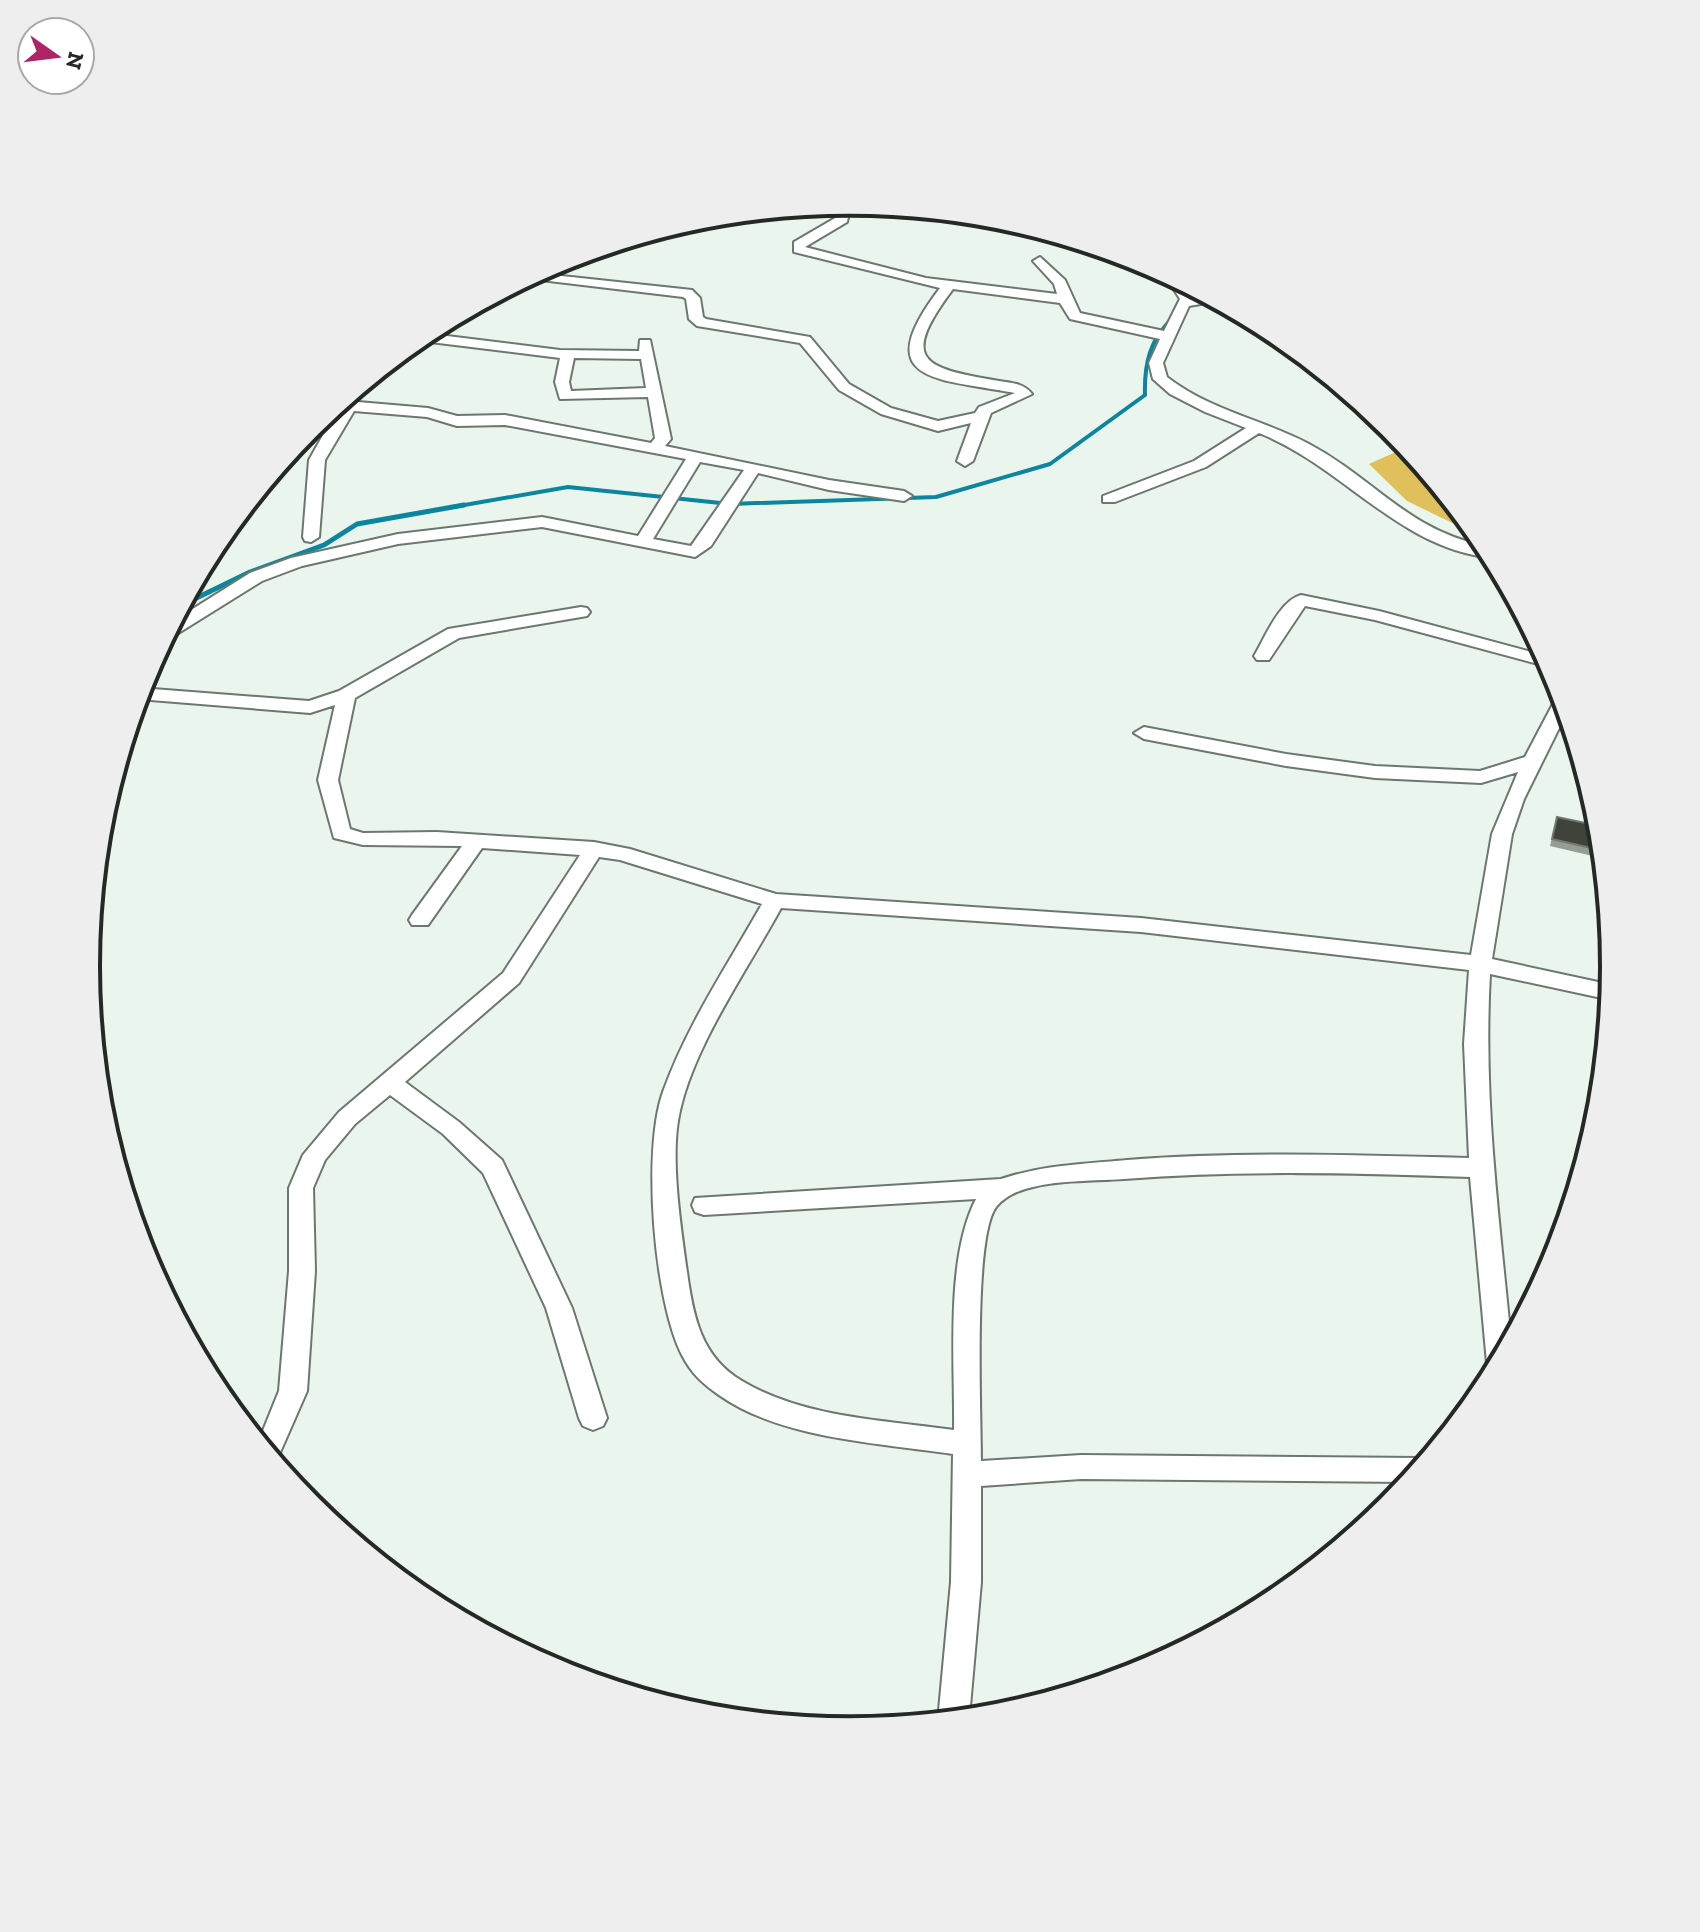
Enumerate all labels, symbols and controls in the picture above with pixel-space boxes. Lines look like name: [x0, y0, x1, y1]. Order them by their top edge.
north arrow: [16, 16, 96, 96]
text: N: [60, 49, 90, 72]

